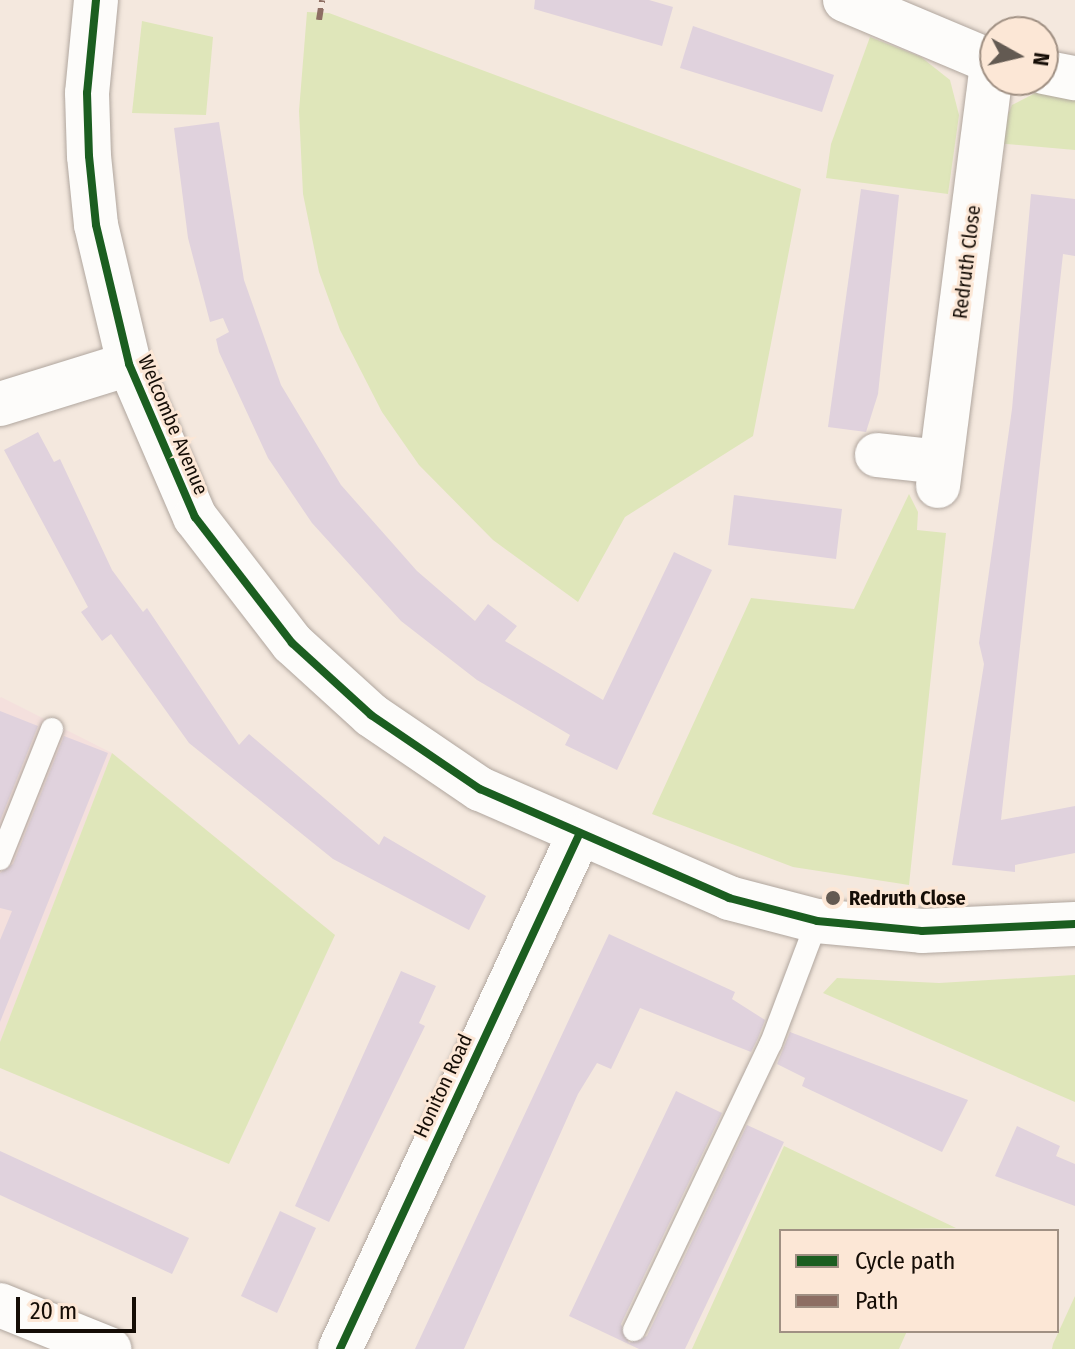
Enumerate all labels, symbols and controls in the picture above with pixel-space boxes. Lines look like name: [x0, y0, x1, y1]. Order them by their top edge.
north arrow: [979, 16, 1059, 96]
text: N: [1027, 51, 1056, 68]
street label: Redruth Close: [948, 204, 986, 320]
street label: Welcombe Avenue: [133, 352, 213, 498]
place label: Redruth Close: [849, 886, 966, 910]
marker: Redruth Close: [824, 889, 842, 907]
street label: Honiton Road: [409, 1030, 477, 1142]
legend: [779, 1229, 1059, 1333]
text: Cycle path: [855, 1247, 955, 1275]
scale bar: [20, 1281, 140, 1331]
text: Path: [855, 1287, 899, 1315]
text: 20 m: [30, 1297, 77, 1325]

